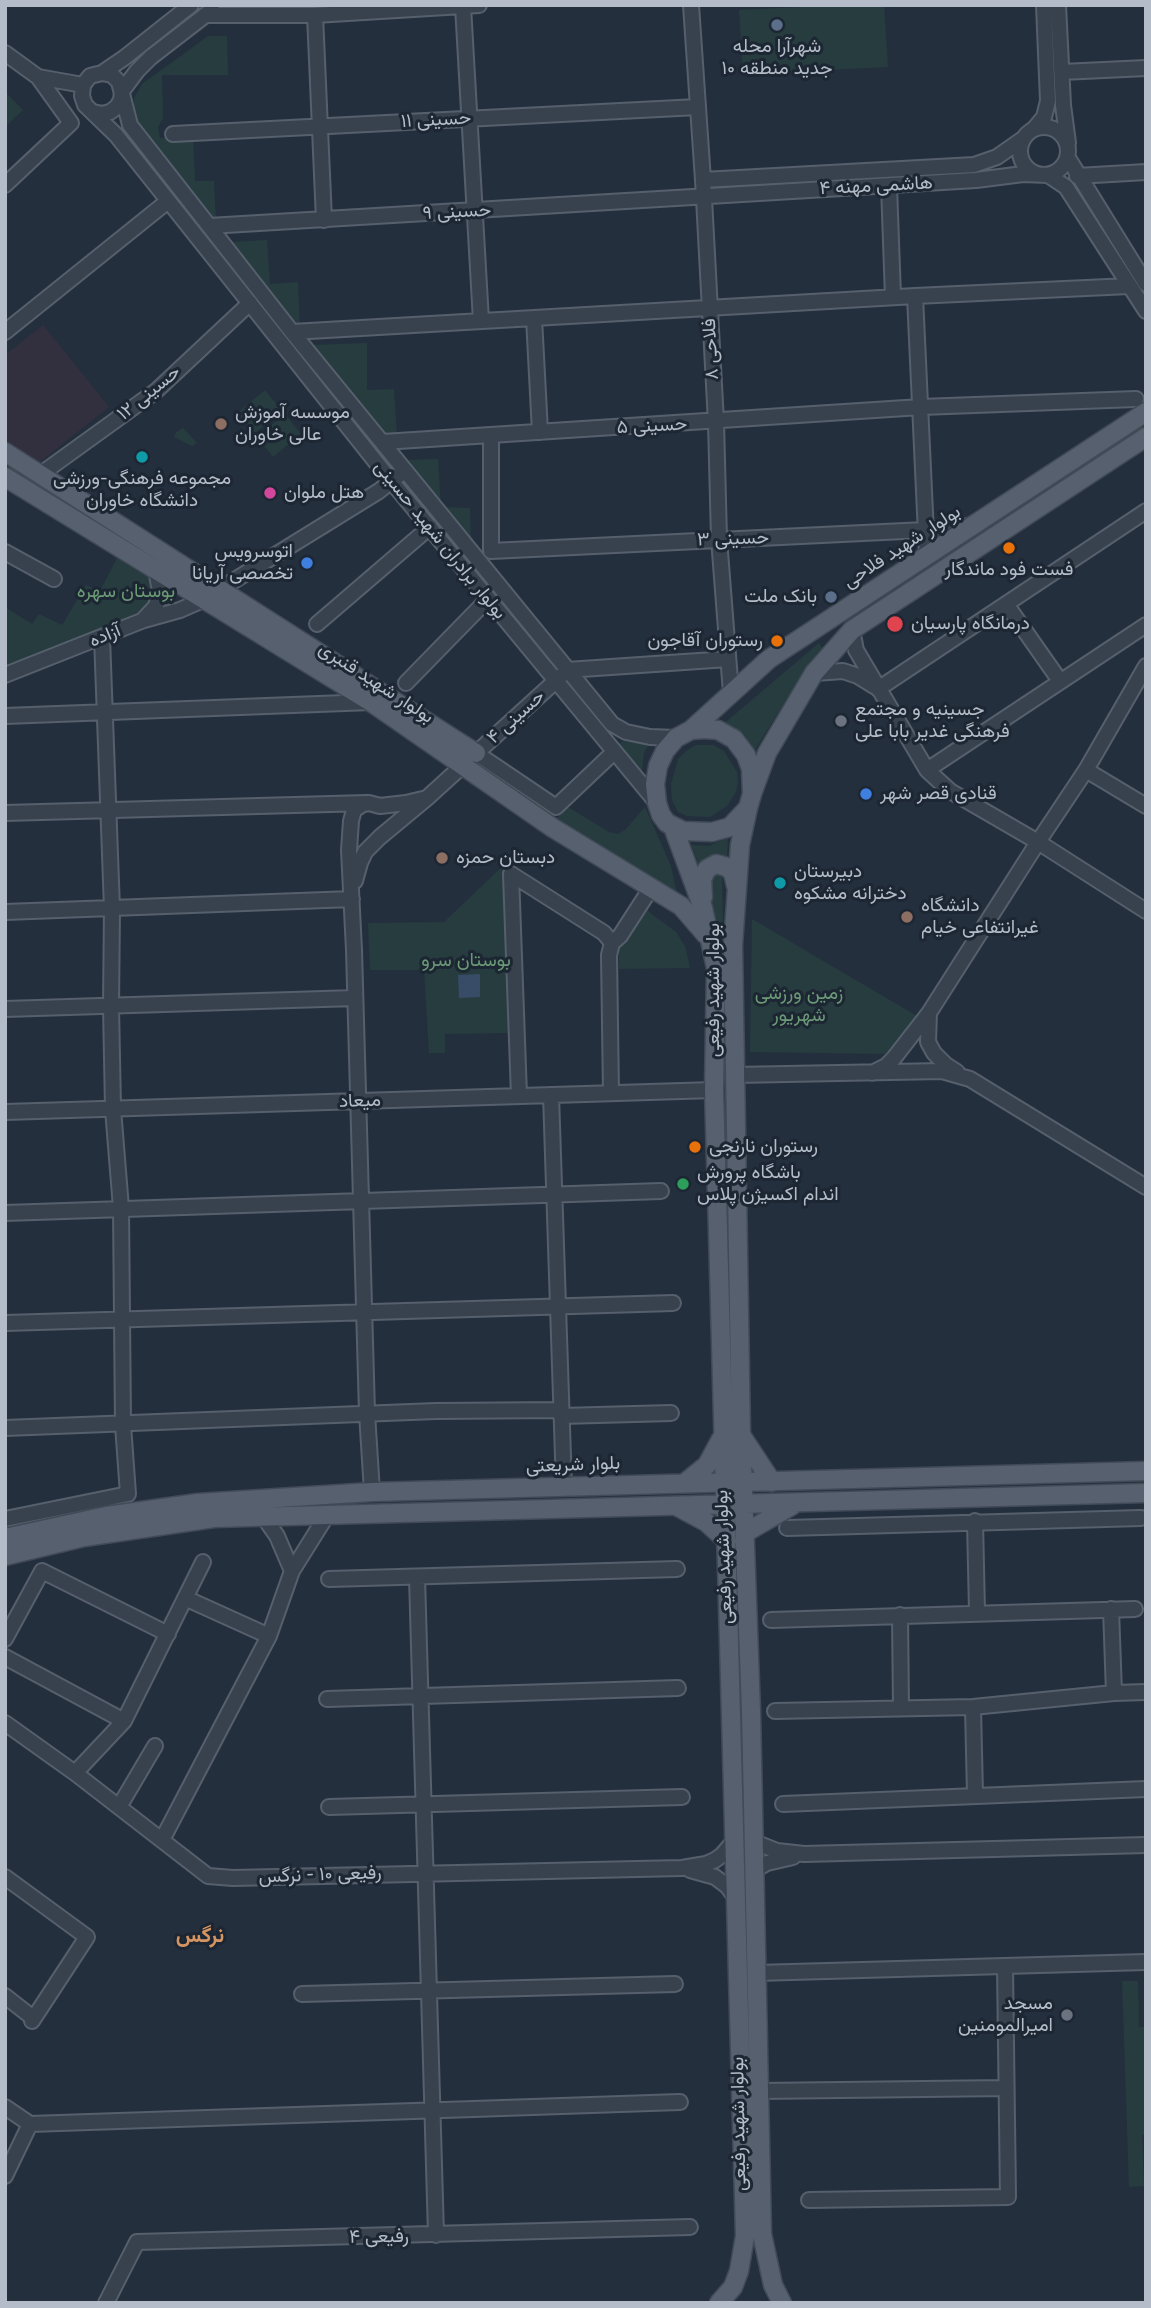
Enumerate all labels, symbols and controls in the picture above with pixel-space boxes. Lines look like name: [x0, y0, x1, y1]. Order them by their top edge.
marker: شهرآرا محله جدید منطقه ۱۰: [769, 17, 785, 33]
place label: شهرآرا محله جدید منطقه ۱۰: [721, 36, 833, 80]
street label: حسینی ۱۱: [400, 107, 472, 133]
street label: هاشمی مهنه ۴: [819, 172, 933, 200]
street label: حسینی ۹: [422, 199, 492, 225]
street label: فلاحی ۸: [698, 318, 724, 380]
street label: حسینی ۱۲: [113, 361, 185, 425]
place label: موسسه آموزش عالی خاوران: [235, 402, 350, 446]
street label: حسینی ۵: [616, 413, 688, 439]
marker: موسسه آموزش عالی خاوران: [213, 416, 229, 432]
marker: مجموعه فرهنگی-ورزشی دانشگاه خاوران: [134, 449, 150, 465]
street label: بولوار برادران شهید حسینی: [369, 456, 511, 624]
place label: مجموعه فرهنگی-ورزشی دانشگاه خاوران: [53, 468, 231, 512]
place label: هتل ملوان: [284, 482, 364, 504]
marker: هتل ملوان: [262, 485, 278, 501]
street label: بولوار شهید فلاحی: [839, 501, 965, 593]
street label: حسینی ۳: [697, 526, 769, 552]
marker: فست فود ماندگار: [1001, 540, 1017, 556]
place label: اتوسرویس تخصصی آریانا: [192, 541, 293, 585]
marker: اتوسرویس تخصصی آریانا: [299, 555, 315, 571]
place label: فست فود ماندگار: [945, 559, 1073, 581]
park label: بوستان سهره: [77, 581, 175, 603]
place label: بانک ملت: [744, 586, 817, 608]
marker: بانک ملت: [823, 589, 839, 605]
place label: درمانگاه پارسیان: [911, 613, 1030, 635]
marker: درمانگاه پارسیان: [885, 614, 905, 634]
street label: آزاده: [86, 619, 124, 653]
place label: رستوران آقاجون: [647, 630, 763, 652]
marker: رستوران آقاجون: [769, 633, 785, 649]
street label: بولوار شهید قنبری: [314, 637, 438, 729]
street label: حسینی ۴: [482, 685, 550, 749]
place label: جسینیه و مجتمع فرهنگی غدیر بابا علی: [855, 699, 1010, 743]
marker: جسینیه و مجتمع فرهنگی غدیر بابا علی: [833, 713, 849, 729]
place label: قنادی قصر شهر: [880, 783, 997, 805]
marker: قنادی قصر شهر: [858, 786, 874, 802]
place label: دبستان حمزه: [456, 847, 555, 869]
marker: دبستان حمزه: [434, 850, 450, 866]
place label: دبیرستان دخترانه مشکوه: [794, 861, 907, 905]
marker: دبیرستان دخترانه مشکوه: [772, 875, 788, 891]
place label: دانشگاه غیرانتفاعی خیام: [921, 895, 1039, 939]
marker: دانشگاه غیرانتفاعی خیام: [899, 909, 915, 925]
street label: بولوار شهید رفیعی: [703, 923, 725, 1057]
park label: بوستان سرو: [421, 950, 511, 972]
park label: زمین ورزشی شهریور: [755, 983, 843, 1027]
street label: میعاد: [339, 1089, 381, 1113]
place label: رستوران نارنجی: [709, 1136, 818, 1158]
marker: رستوران نارنجی: [687, 1139, 703, 1155]
place label: باشگاه پرورش اندام اکسیژن پلاس: [697, 1162, 839, 1206]
marker: باشگاه پرورش اندام اکسیژن پلاس: [675, 1176, 691, 1192]
street label: بلوار شریعتی: [525, 1452, 621, 1478]
street label: بولوار شهید رفیعی: [710, 1489, 738, 1625]
street label: رفیعی ۱۰ - نرگس: [258, 1861, 382, 1889]
district label: نرگس: [176, 1923, 224, 1949]
place label: مسجد امیرالمومنین: [958, 1993, 1053, 2037]
marker: مسجد امیرالمومنین: [1059, 2007, 1075, 2023]
street label: بولوار شهید رفیعی: [726, 2057, 752, 2191]
street label: رفیعی ۴: [349, 2225, 409, 2249]

